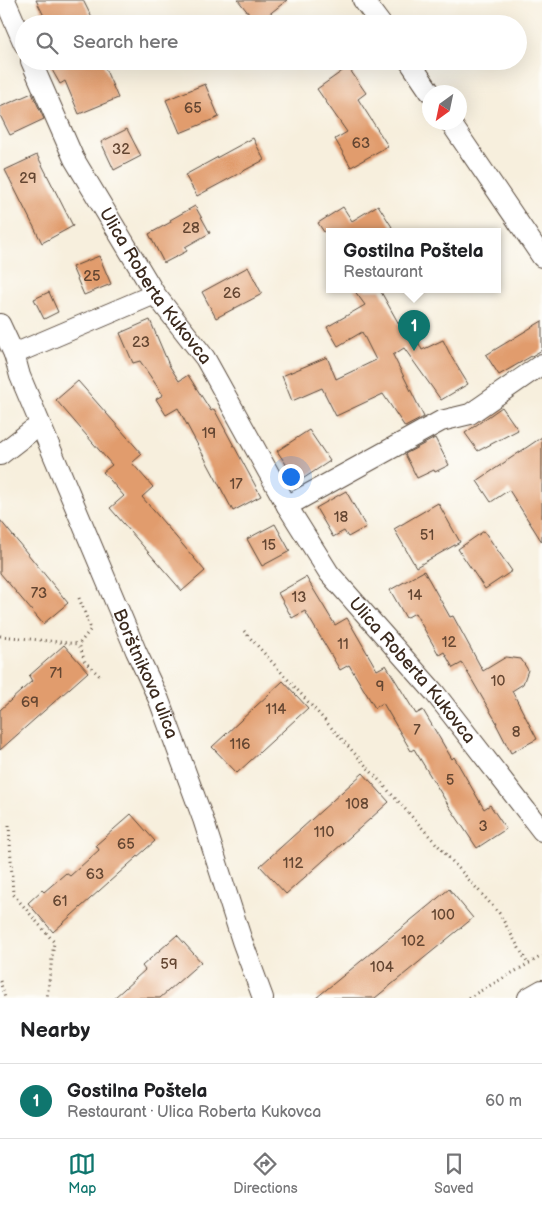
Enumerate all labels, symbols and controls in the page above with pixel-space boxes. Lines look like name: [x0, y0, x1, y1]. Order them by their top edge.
search box: [15, 15, 527, 70]
icon: search: [33, 29, 61, 57]
text: Search here: [73, 31, 178, 54]
north arrow: [422, 85, 467, 130]
house number: 65: [184, 99, 202, 118]
house number: 63: [352, 134, 370, 153]
house number: 32: [112, 140, 130, 159]
house number: 29: [19, 169, 37, 188]
street label: Ulica Roberta Kukovca: [95, 204, 216, 369]
house number: 28: [182, 219, 200, 238]
popup: [326, 228, 501, 293]
text: Gostilna Poštela: [343, 240, 484, 263]
text: Restaurant: [343, 263, 423, 282]
house number: 25: [83, 267, 101, 286]
house number: 26: [223, 284, 241, 303]
pin: 1: [398, 310, 430, 351]
house number: 23: [132, 333, 150, 352]
house number: 19: [202, 424, 216, 443]
your location: [278, 464, 304, 490]
house number: 17: [229, 475, 243, 494]
house number: 18: [334, 508, 349, 527]
house number: 51: [420, 526, 434, 545]
house number: 15: [262, 536, 276, 555]
house number: 73: [31, 584, 47, 603]
house number: 14: [408, 586, 422, 605]
house number: 13: [291, 588, 307, 607]
street label: Ulica Roberta Kukovca: [344, 593, 480, 748]
street label: Borštnikova ulica: [108, 606, 182, 742]
house number: 12: [442, 633, 456, 652]
house number: 11: [337, 635, 349, 654]
house number: 71: [49, 664, 63, 683]
house number: 10: [491, 672, 505, 691]
house number: 9: [376, 677, 384, 696]
house number: 69: [21, 693, 39, 712]
house number: 114: [266, 700, 286, 719]
house number: 7: [413, 721, 421, 740]
house number: 8: [512, 723, 521, 742]
house number: 116: [230, 735, 250, 754]
house number: 5: [446, 771, 454, 790]
house number: 108: [345, 795, 369, 814]
house number: 3: [478, 817, 488, 836]
house number: 110: [314, 823, 334, 842]
house number: 65: [117, 835, 135, 854]
house number: 112: [283, 854, 303, 873]
house number: 63: [86, 865, 104, 884]
house number: 61: [53, 892, 67, 911]
house number: 100: [431, 906, 455, 925]
house number: 102: [401, 932, 425, 951]
house number: 59: [160, 955, 178, 974]
house number: 104: [370, 958, 394, 977]
text: Nearby: [20, 1018, 90, 1043]
text: Gostilna Poštela: [67, 1080, 207, 1103]
text: 1: [33, 1092, 39, 1111]
text: 60 m: [485, 1092, 522, 1111]
text: Restaurant · Ulica Roberta Kukovca: [67, 1103, 321, 1122]
tab: Map: [68, 1150, 97, 1197]
tab: Directions: [233, 1150, 298, 1197]
tab: Saved: [434, 1150, 474, 1197]

